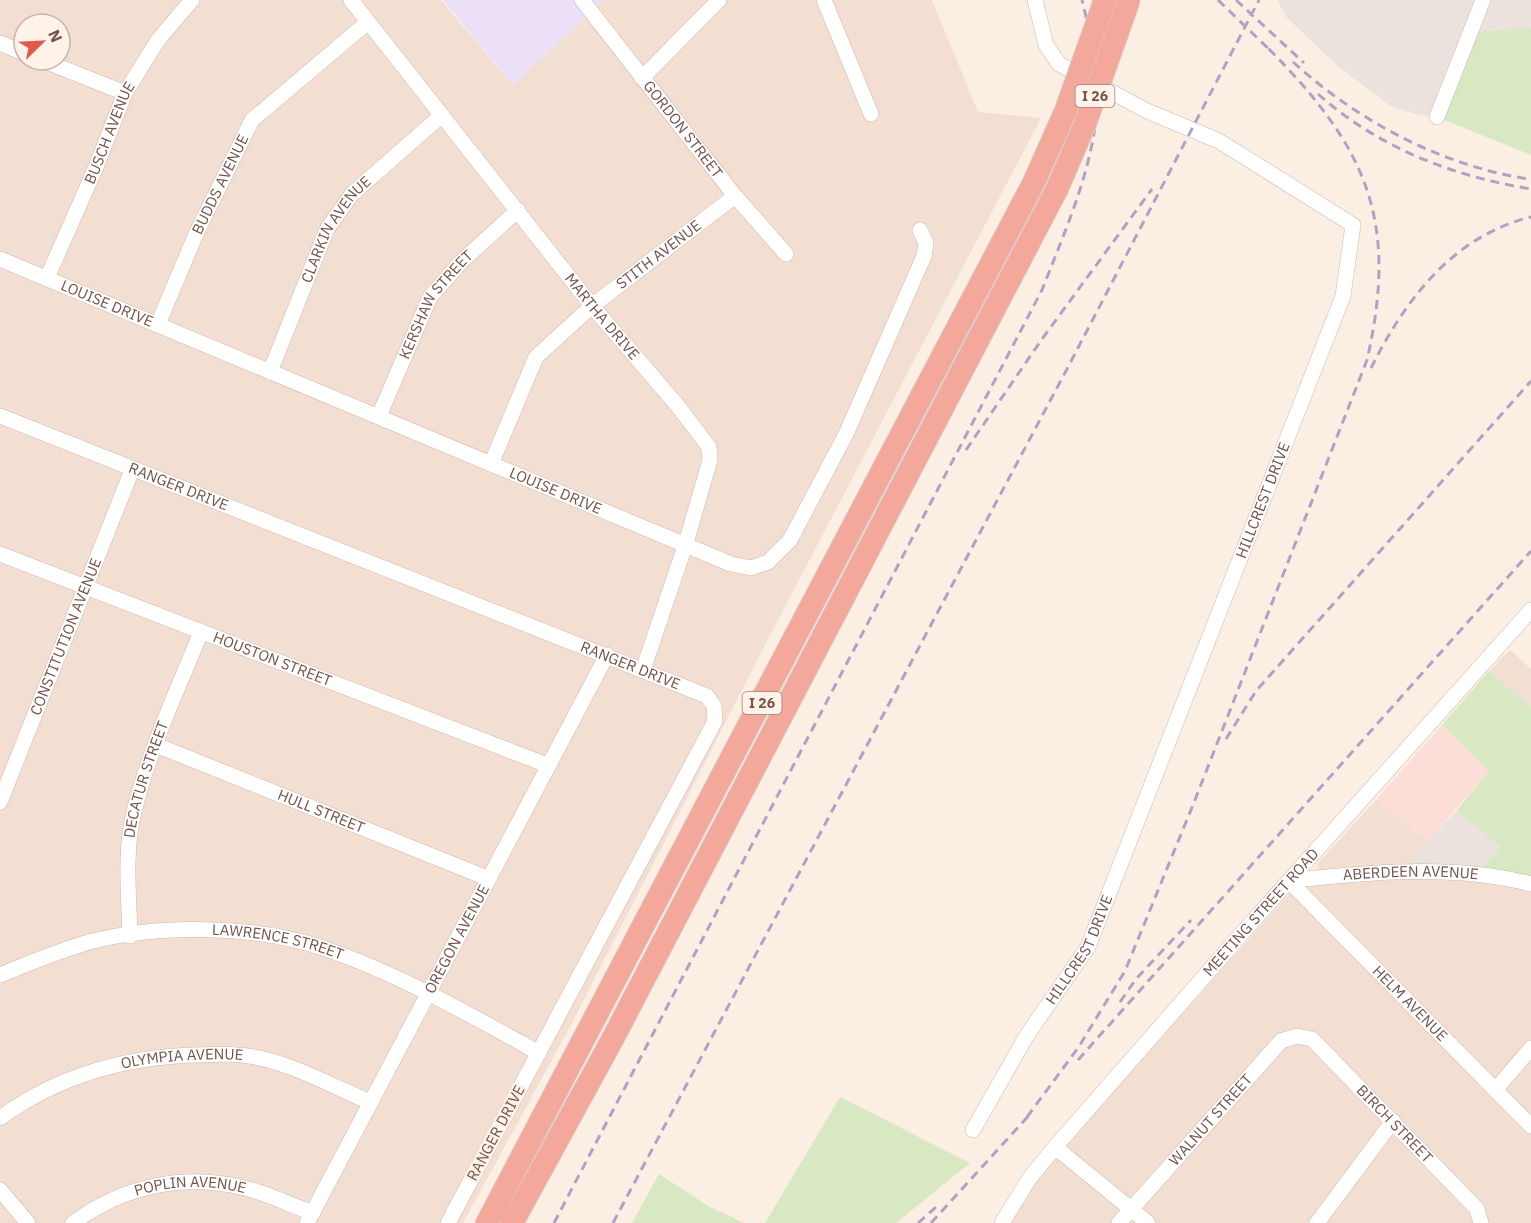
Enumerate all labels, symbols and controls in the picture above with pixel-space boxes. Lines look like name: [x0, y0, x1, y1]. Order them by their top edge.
north arrow: [12, 12, 72, 72]
text: N: [44, 27, 67, 45]
street label: GORDON STREET: [639, 76, 727, 182]
street label: BUSCH AVENUE: [80, 78, 139, 187]
road number: I 26: [1076, 85, 1114, 107]
street label: BUDDS AVENUE: [187, 131, 252, 237]
street label: CLARKIN AVENUE: [297, 172, 375, 285]
street label: STITH AVENUE: [612, 216, 705, 293]
street label: KERSHAW STREET: [395, 246, 477, 362]
street label: MARTHA DRIVE: [561, 269, 644, 363]
street label: LOUISE DRIVE: [58, 275, 156, 331]
street label: HILLCREST DRIVE: [1231, 439, 1294, 561]
street label: RANGER DRIVE: [126, 458, 231, 515]
street label: LOUISE DRIVE: [507, 463, 605, 518]
street label: CONSTITUTION AVENUE: [25, 555, 105, 718]
street label: HOUSTON STREET: [210, 627, 335, 690]
street label: RANGER DRIVE: [578, 637, 683, 693]
road number: I 26: [742, 692, 782, 714]
street label: DECATUR STREET: [120, 718, 172, 839]
street label: HULL STREET: [275, 785, 368, 837]
street label: MEETING STREET ROAD: [1199, 844, 1322, 980]
street label: ABERDEEN AVENUE: [1342, 862, 1479, 884]
street label: OREGON AVENUE: [420, 881, 493, 997]
street label: HILLCREST DRIVE: [1041, 892, 1117, 1008]
street label: LAWRENCE STREET: [212, 920, 347, 964]
street label: HELM AVENUE: [1369, 961, 1452, 1045]
street label: OLYMPIA AVENUE: [119, 1044, 244, 1073]
street label: WALNUT STREET: [1165, 1070, 1256, 1169]
street label: BIRCH STREET: [1353, 1080, 1437, 1167]
street label: RANGER DRIVE: [462, 1082, 529, 1184]
street label: POPLIN AVENUE: [132, 1172, 248, 1200]

